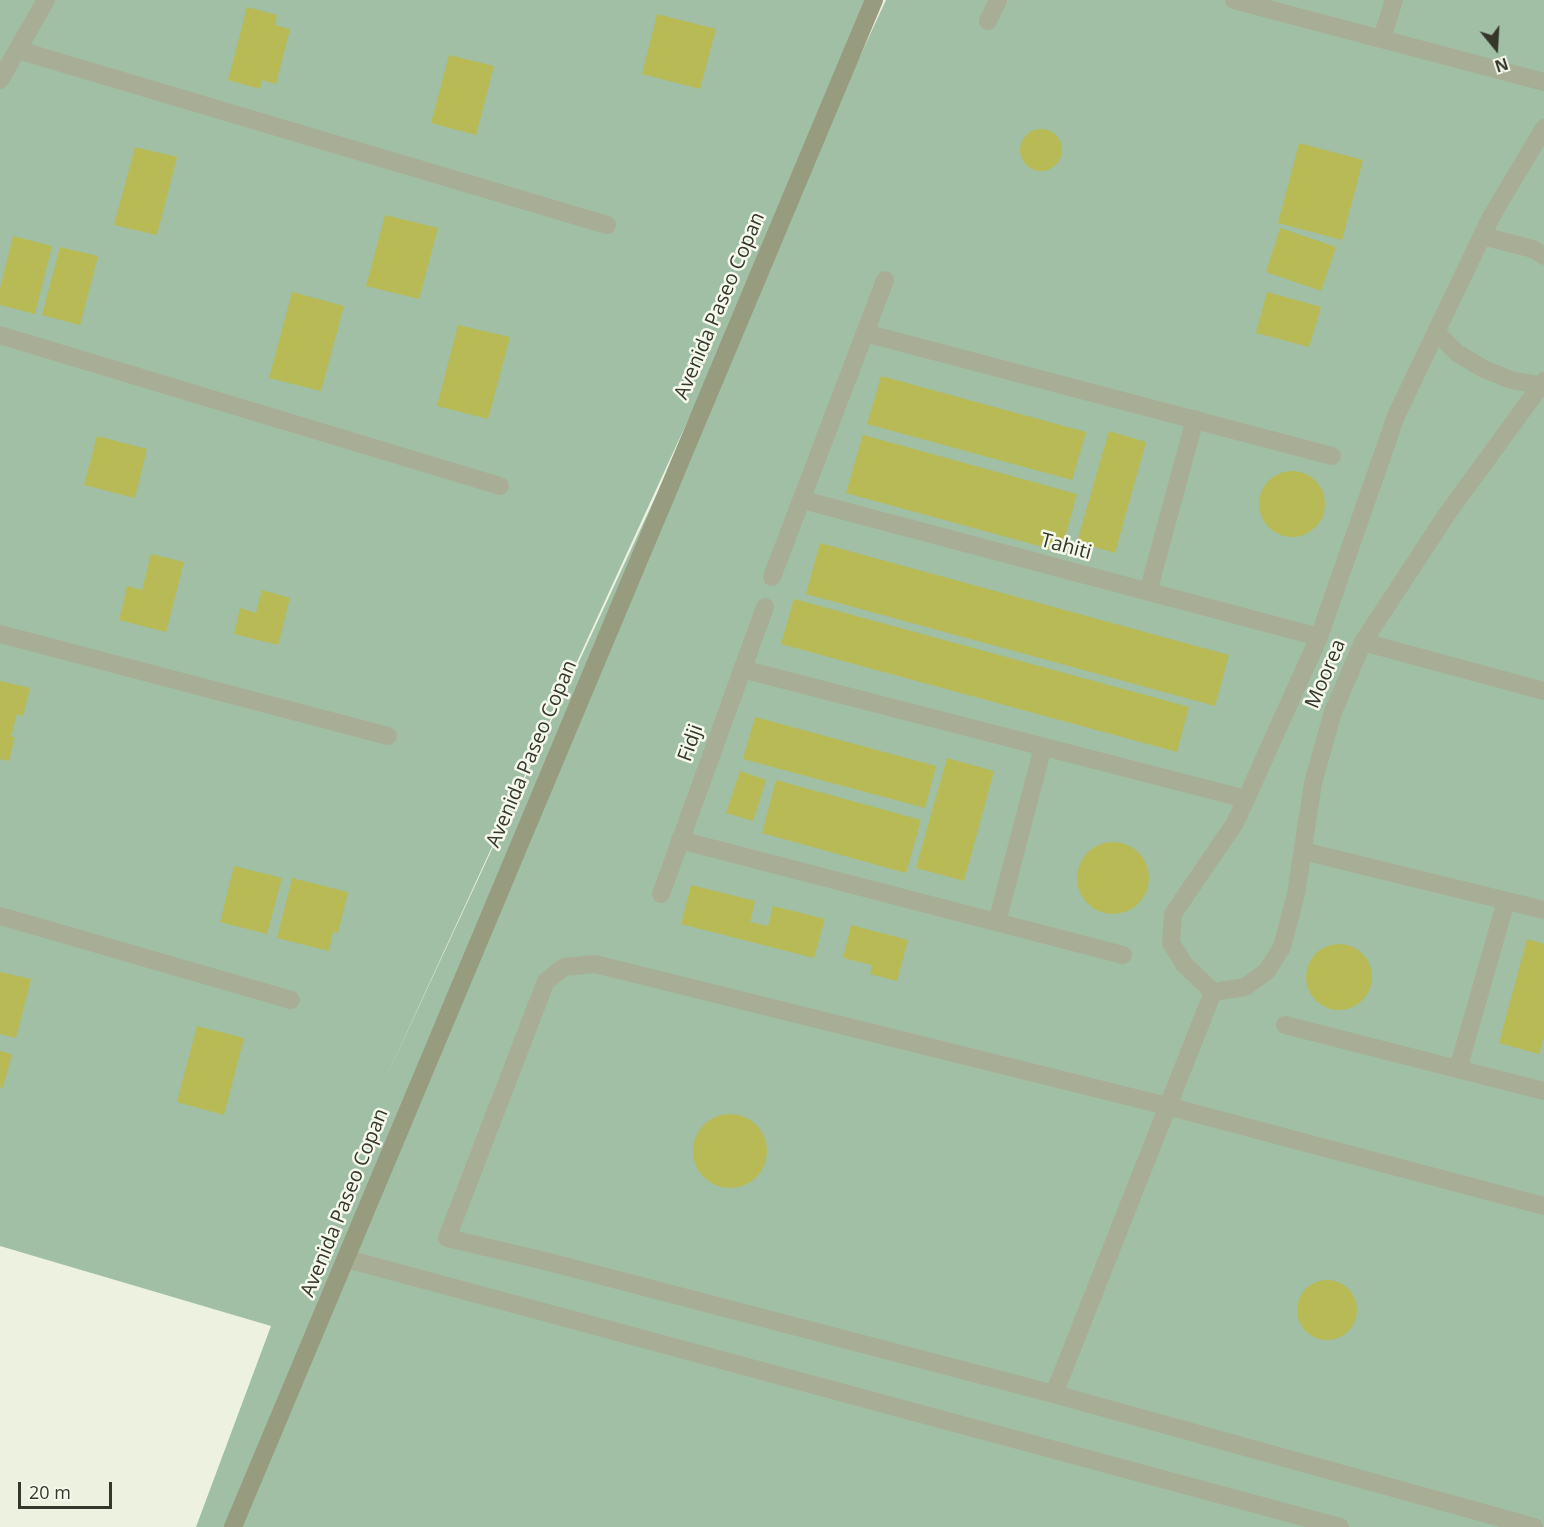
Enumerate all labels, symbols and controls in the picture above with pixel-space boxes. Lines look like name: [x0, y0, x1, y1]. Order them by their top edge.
north arrow: [1466, 18, 1526, 78]
text: N: [1492, 53, 1511, 78]
street label: Avenida Paseo Copan: [670, 209, 770, 403]
street label: Tahiti: [1038, 529, 1094, 565]
street label: Moorea: [1301, 636, 1351, 712]
street label: Avenida Paseo Copan: [482, 657, 582, 851]
street label: Fidji: [673, 721, 709, 765]
street label: Avenida Paseo Copan: [296, 1105, 394, 1301]
scale bar: [21, 1470, 116, 1508]
text: 20 m: [29, 1480, 71, 1504]

